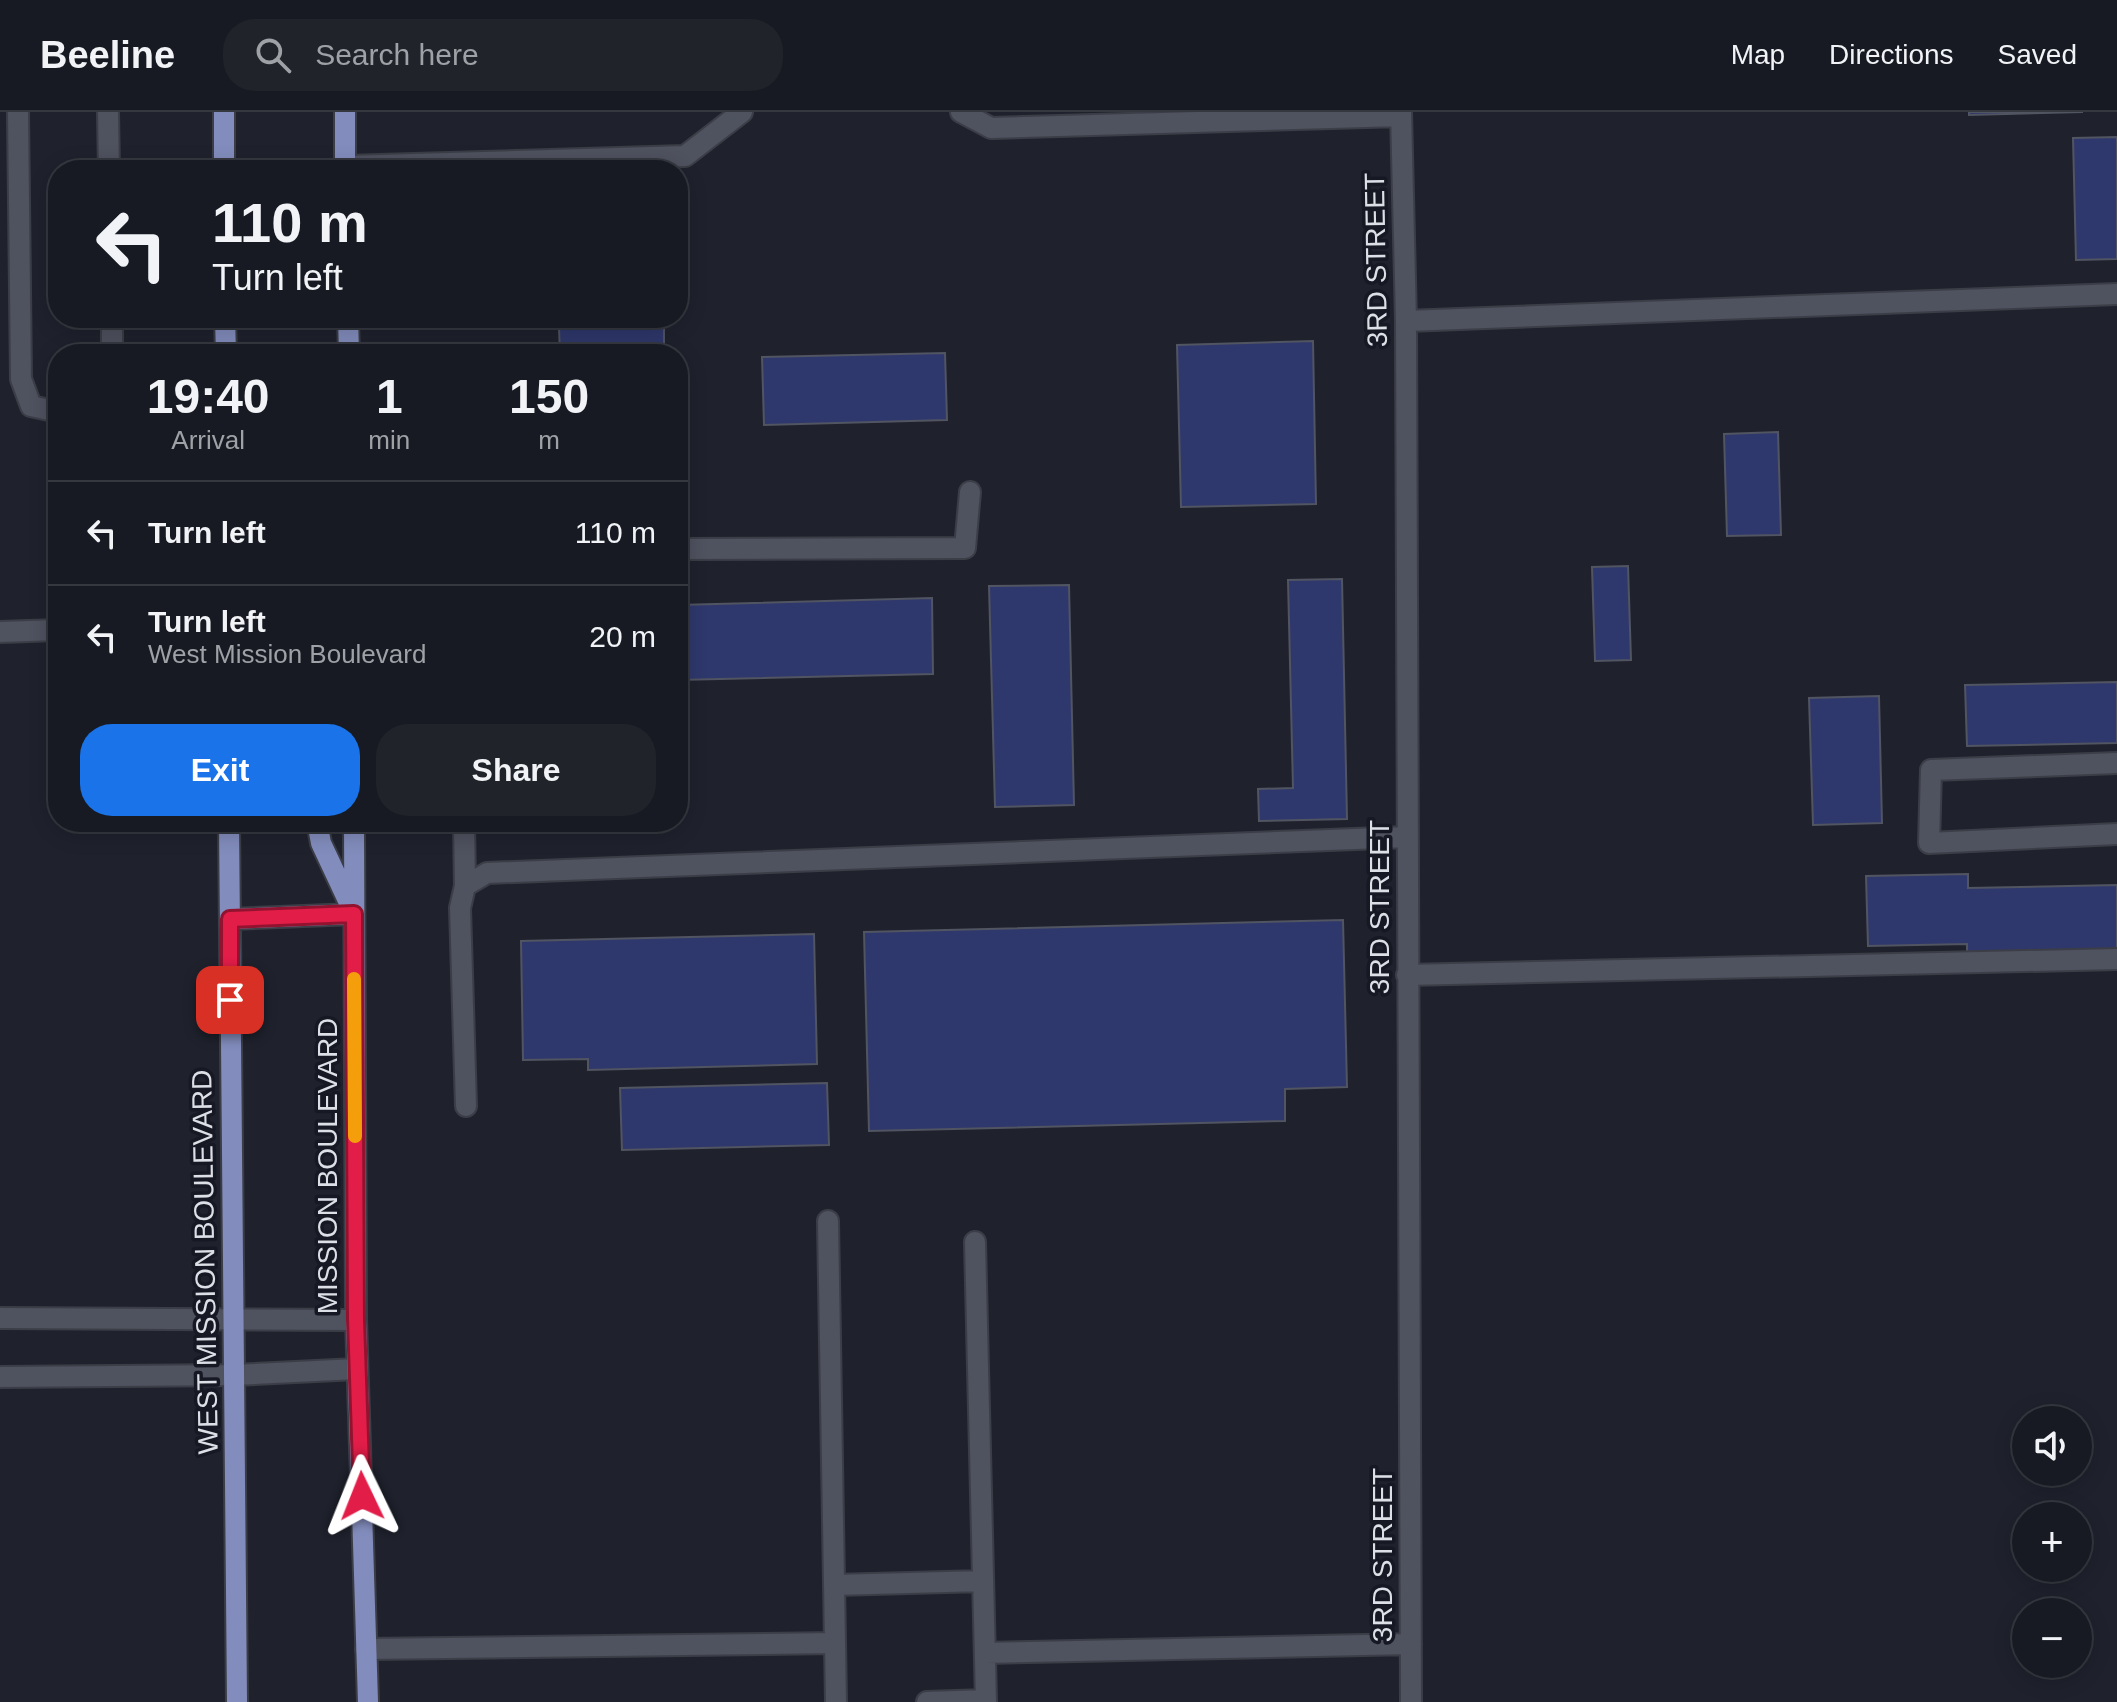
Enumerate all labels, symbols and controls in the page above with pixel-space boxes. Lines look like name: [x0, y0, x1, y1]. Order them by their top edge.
search box: [223, 19, 783, 91]
icon: search: [251, 33, 295, 77]
text: Beeline: [40, 34, 175, 76]
text: Search here: [315, 38, 479, 71]
text: Map: [1731, 39, 1785, 70]
text: Directions: [1829, 39, 1954, 70]
text: Saved: [1998, 39, 2077, 70]
street label: 3RD STREET: [1359, 173, 1393, 347]
text: 110 m: [212, 191, 368, 254]
icon: left: [80, 192, 184, 296]
text: Turn left: [212, 257, 343, 298]
text: 19:40: [147, 370, 270, 423]
text: 1: [376, 370, 403, 423]
text: 150: [509, 370, 589, 423]
text: Arrival: [171, 425, 245, 455]
text: min: [368, 425, 410, 455]
text: m: [538, 425, 560, 455]
icon: left: [80, 511, 124, 555]
text: Turn left: [148, 516, 266, 549]
text: 110 m: [575, 516, 656, 549]
text: Turn left: [148, 605, 266, 638]
icon: left: [80, 615, 124, 659]
text: 20 m: [589, 620, 656, 653]
text: West Mission Boulevard: [148, 639, 426, 669]
button: Exit: [80, 724, 360, 816]
button: Share: [376, 724, 656, 816]
street label: 3RD STREET: [1364, 820, 1395, 994]
pin: [196, 966, 264, 1034]
icon: arrive: [208, 978, 252, 1022]
street label: MISSION BOULEVARD: [312, 1018, 343, 1314]
street label: WEST MISSION BOULEVARD: [186, 1069, 224, 1455]
map controls: [2012, 1406, 2092, 1678]
button: sound: [2012, 1406, 2092, 1486]
position arrow: [320, 1454, 404, 1538]
street label: 3RD STREET: [1367, 1468, 1398, 1642]
button: +: [2012, 1502, 2092, 1582]
button: −: [2012, 1598, 2092, 1678]

